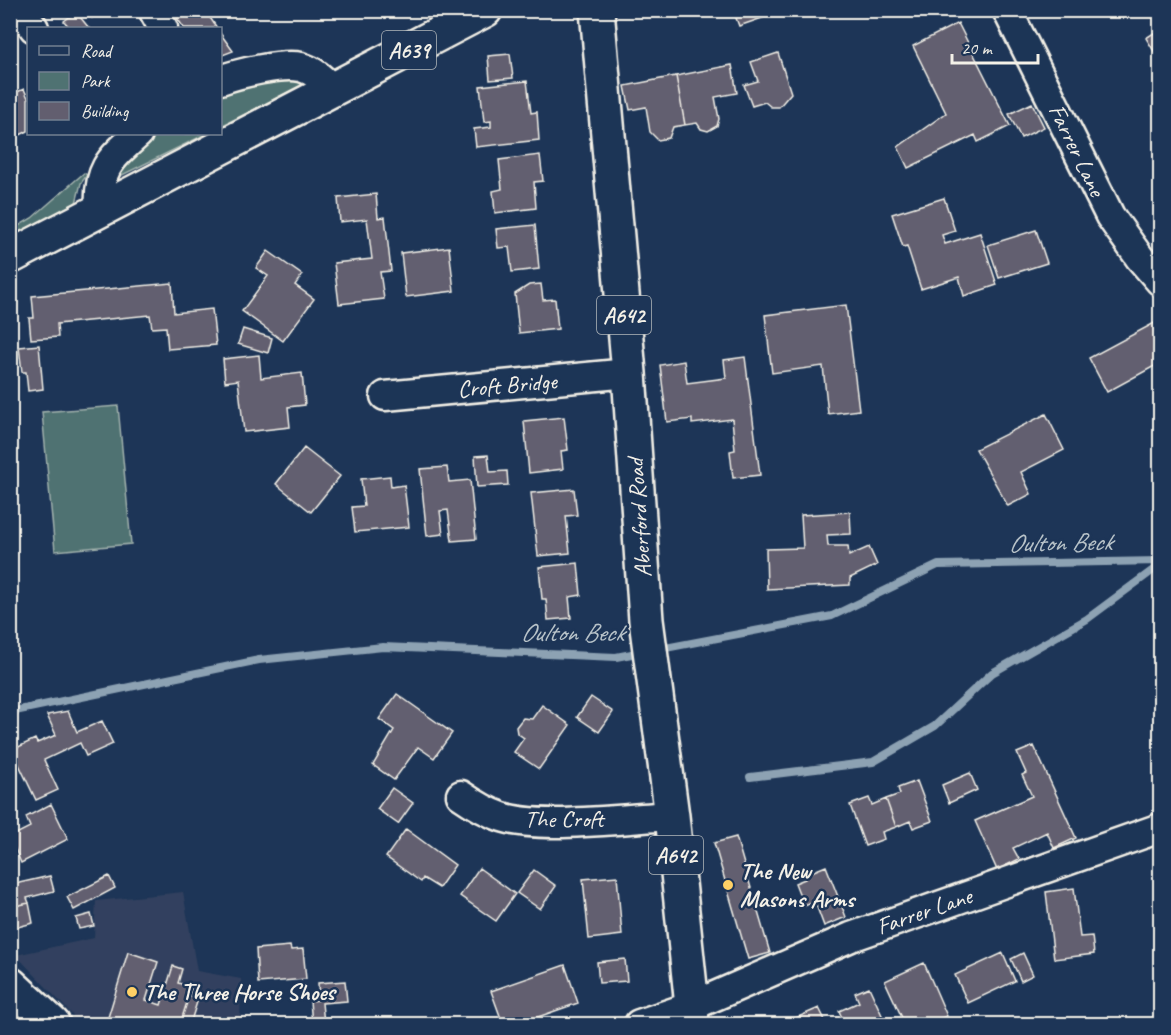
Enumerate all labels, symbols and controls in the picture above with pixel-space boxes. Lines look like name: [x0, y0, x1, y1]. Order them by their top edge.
legend: [27, 27, 222, 135]
scale bar: [952, 27, 1038, 65]
road number: A639: [382, 31, 436, 69]
text: 20 m: [961, 37, 994, 59]
text: Road: [81, 40, 114, 62]
text: Park: [81, 70, 111, 92]
street label: Farrer Lane: [1042, 99, 1113, 203]
text: Building: [81, 100, 130, 122]
road number: A642: [597, 296, 651, 334]
street label: Croft Bridge: [456, 366, 560, 404]
street label: Aberford Road: [620, 454, 658, 579]
water label: Oulton Beck: [1008, 525, 1117, 560]
water label: Oulton Beck: [520, 616, 628, 649]
street label: The Croft: [525, 804, 605, 834]
road number: A642: [649, 836, 703, 874]
place label: The New Masons Arms: [740, 856, 857, 914]
marker: The New Masons Arms: [721, 878, 735, 892]
street label: Farrer Lane: [872, 880, 978, 941]
place label: The Three Horse Shoes: [144, 977, 337, 1007]
marker: The Three Horse Shoes: [125, 985, 139, 999]

